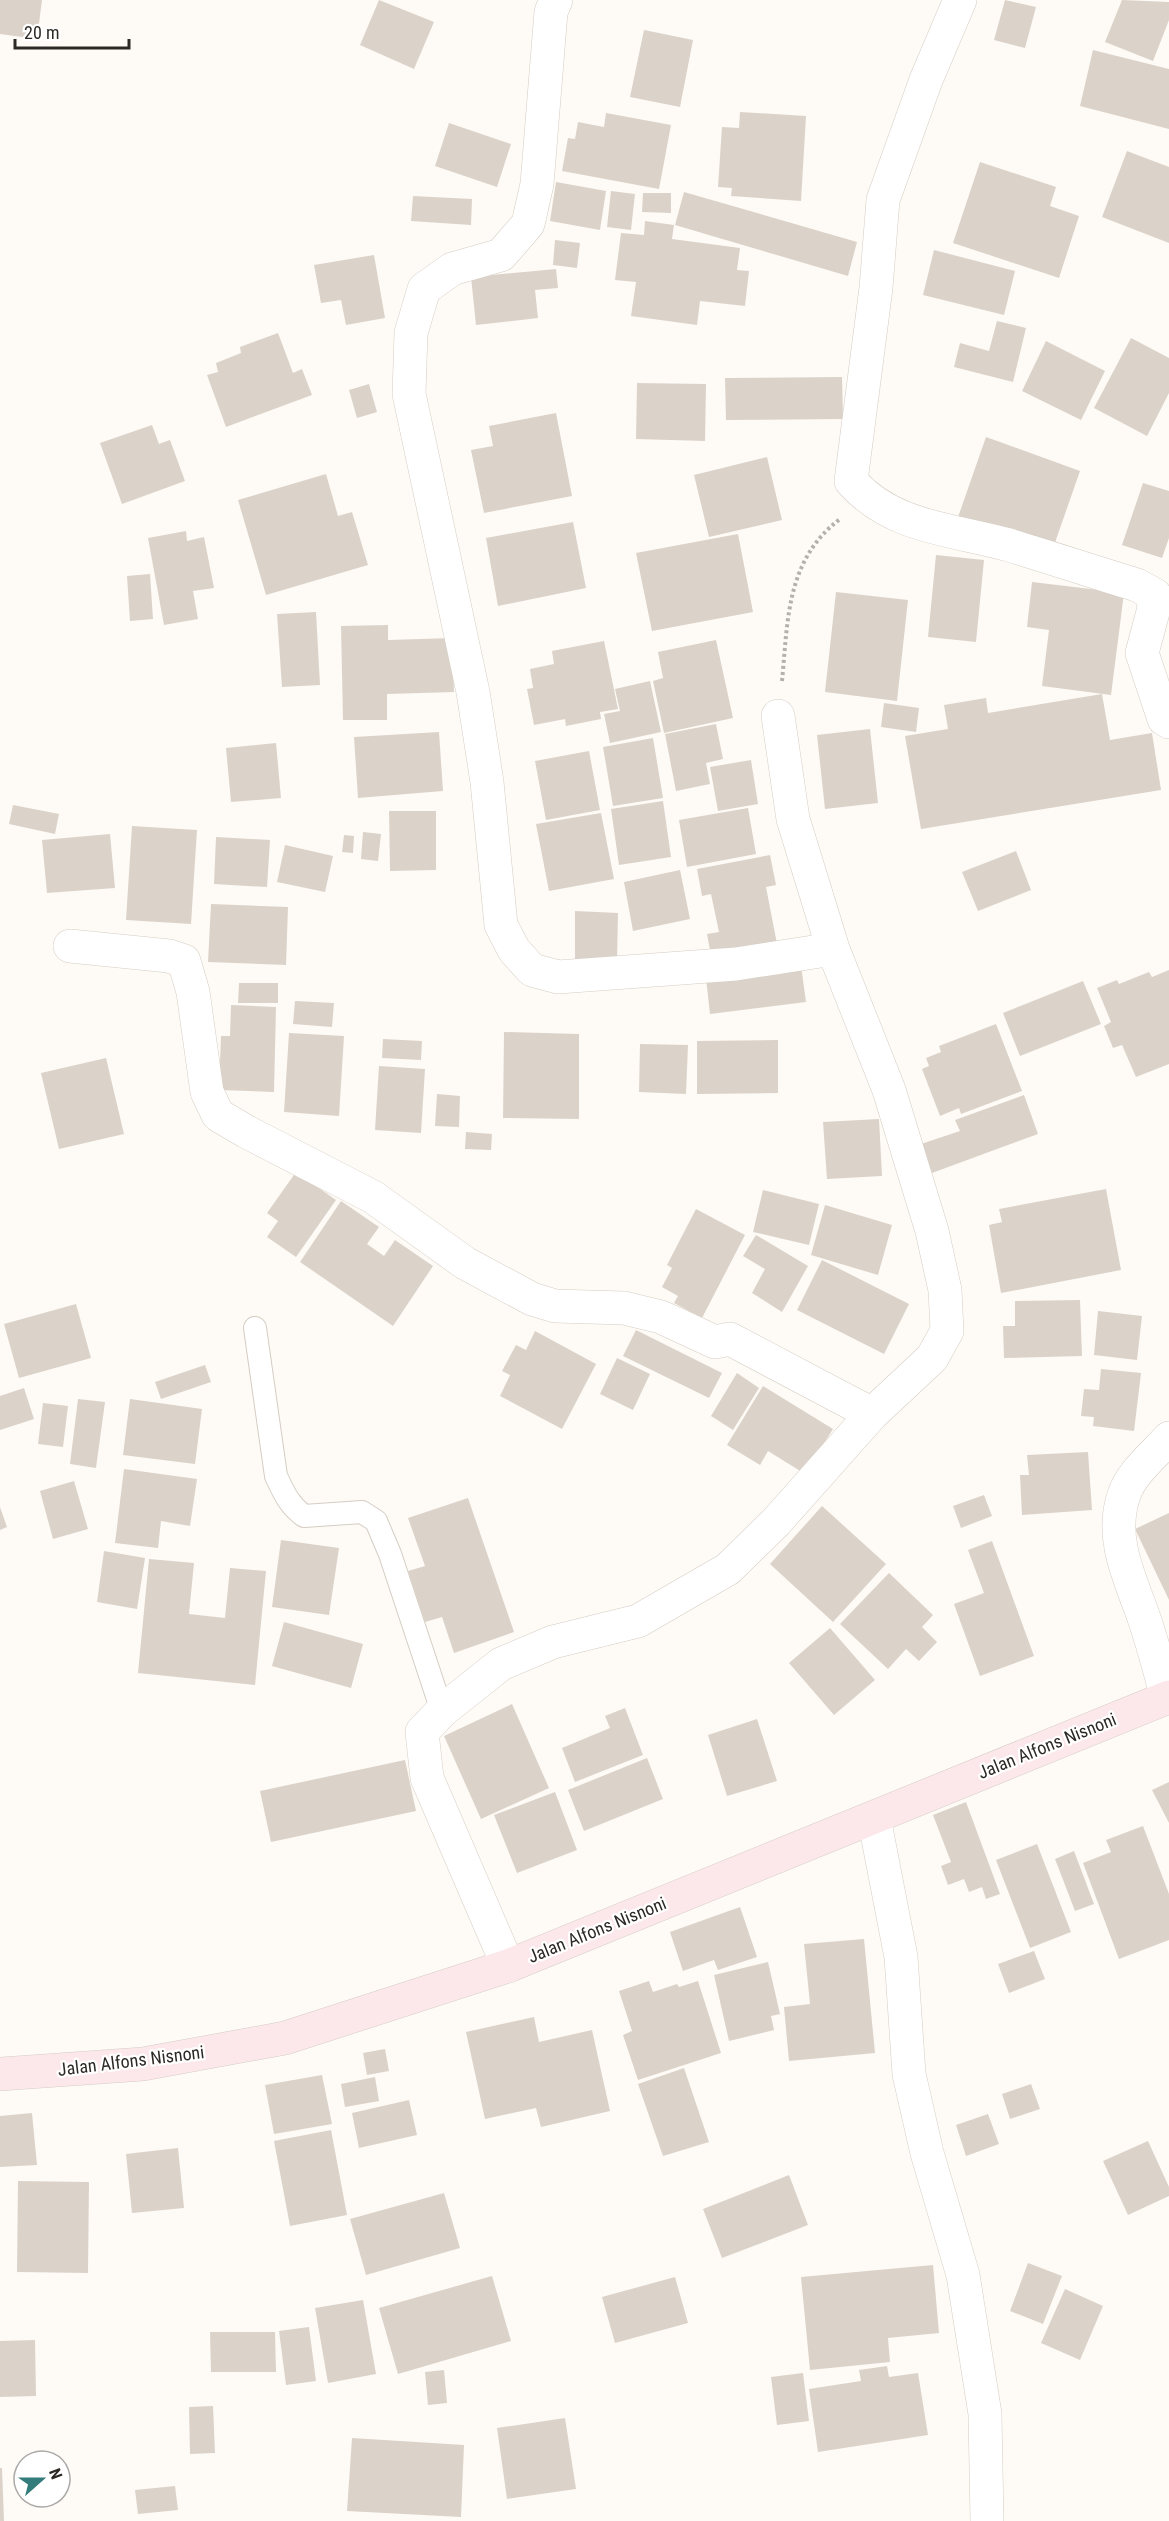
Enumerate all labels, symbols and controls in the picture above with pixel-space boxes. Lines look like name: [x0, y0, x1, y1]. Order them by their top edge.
scale bar: [15, 12, 129, 50]
text: 20 m: [24, 22, 59, 43]
street label: Jalan Alfons Nisnoni: [975, 1708, 1119, 1783]
street label: Jalan Alfons Nisnoni: [525, 1892, 669, 1967]
street label: Jalan Alfons Nisnoni: [57, 2041, 205, 2080]
north arrow: [12, 2449, 72, 2509]
text: N: [45, 2466, 66, 2482]

